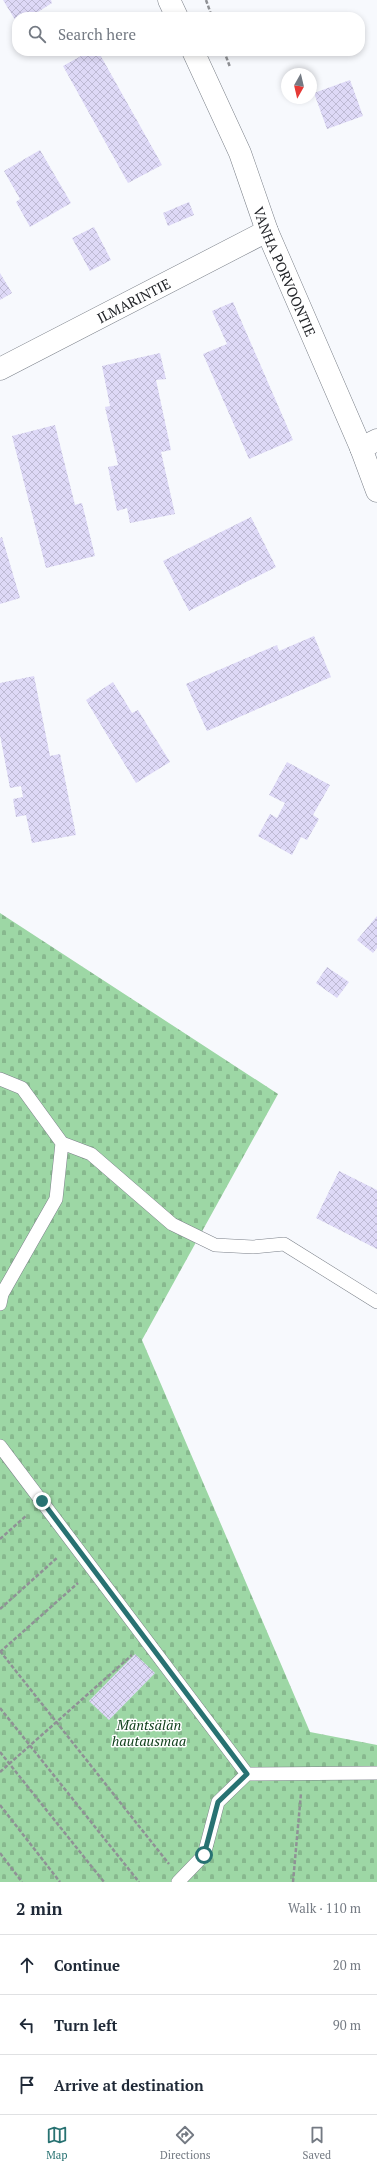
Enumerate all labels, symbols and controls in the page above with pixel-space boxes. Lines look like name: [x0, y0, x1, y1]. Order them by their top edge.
search box: [12, 12, 365, 56]
icon: search: [26, 23, 48, 45]
text: Search here: [58, 24, 136, 44]
north arrow: [281, 68, 317, 104]
street label: VANHA PORVOONTIE: [250, 204, 321, 339]
street label: ILMARINTIE: [93, 273, 173, 327]
route end: [33, 1492, 51, 1510]
park label: Mäntsälän hautausmaa: [112, 1715, 186, 1750]
route start: [195, 1846, 213, 1864]
text: 2 min: [16, 1897, 63, 1920]
text: Walk · 110 m: [288, 1899, 361, 1917]
icon: ahead: [16, 1954, 38, 1976]
text: Continue: [54, 1955, 120, 1975]
text: 20 m: [333, 1956, 361, 1974]
icon: left: [16, 2014, 38, 2036]
text: Turn left: [54, 2015, 118, 2035]
text: 90 m: [333, 2016, 361, 2034]
icon: arrive: [16, 2074, 38, 2096]
text: Arrive at destination: [54, 2075, 204, 2095]
tab: Map: [46, 2124, 68, 2162]
tab: Directions: [160, 2124, 211, 2162]
tab: Saved: [303, 2124, 331, 2162]

